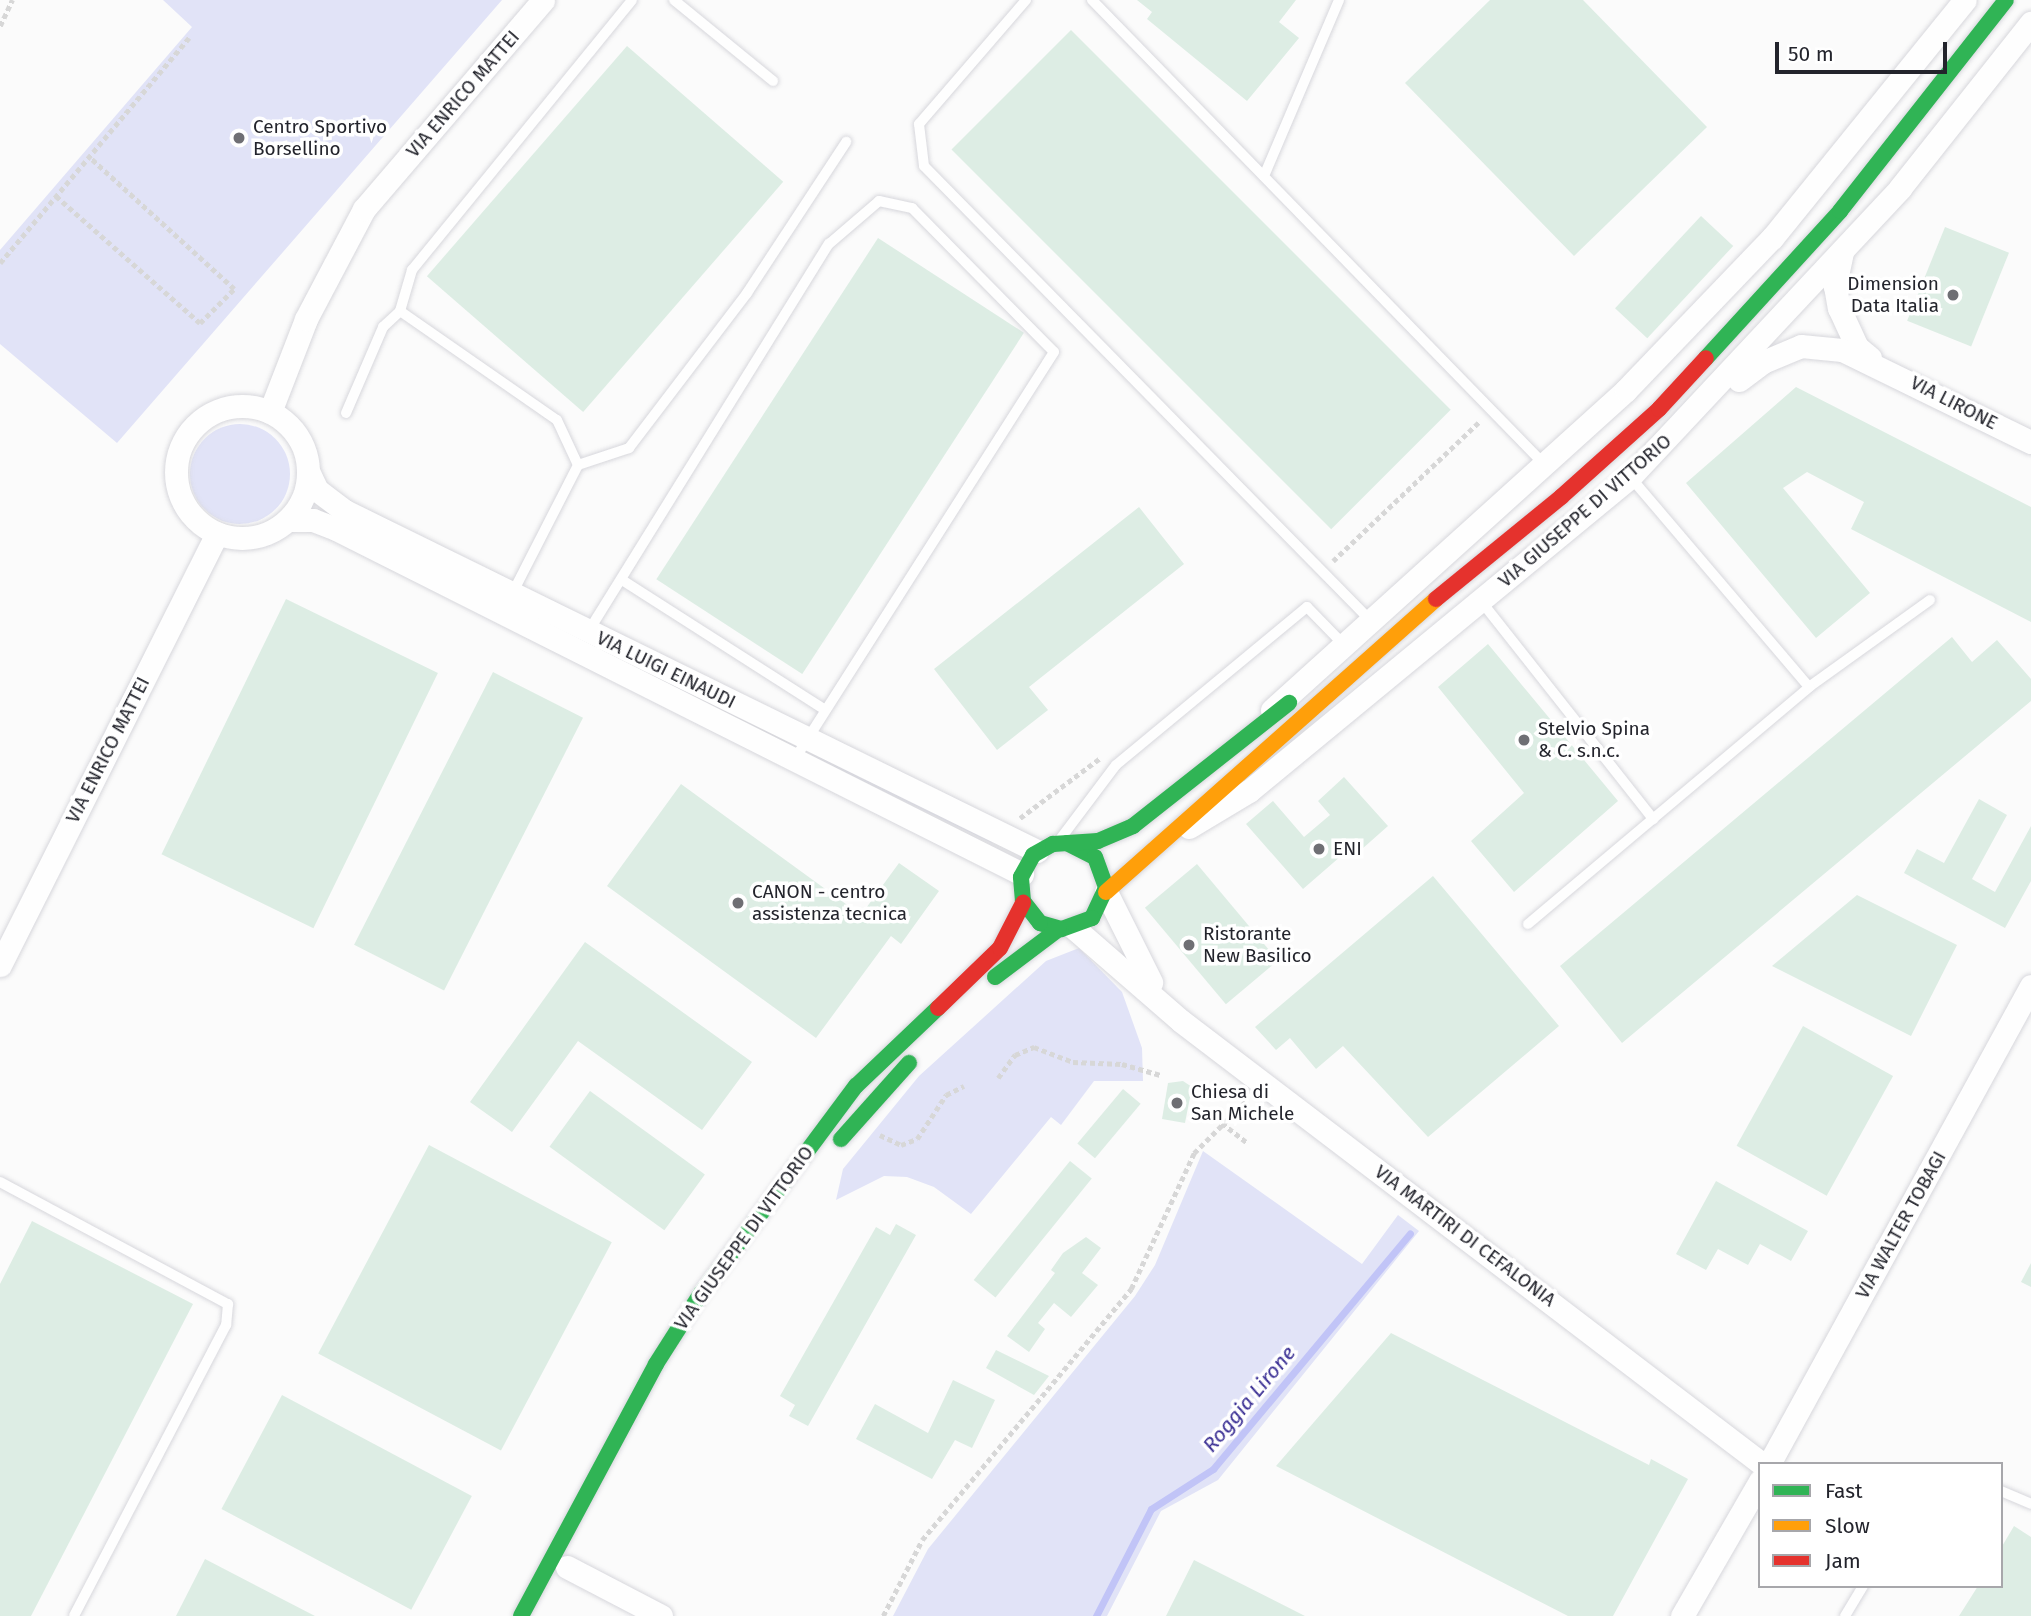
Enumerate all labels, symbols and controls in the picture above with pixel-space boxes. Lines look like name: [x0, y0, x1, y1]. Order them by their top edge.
street label: VIA ENRICO MATTEI: [402, 26, 524, 162]
scale bar: [1779, 28, 1951, 72]
text: 50 m: [1788, 41, 1834, 67]
place label: Centro Sportivo Borsellino: [253, 116, 387, 160]
marker: Centro Sportivo Borsellino: [231, 130, 247, 146]
place label: Dimension Data Italia: [1847, 273, 1939, 317]
marker: Dimension Data Italia: [1945, 287, 1961, 303]
street label: VIA LIRONE: [1907, 371, 2001, 435]
street label: VIA GIUSEPPE DI VITTORIO: [1494, 430, 1676, 592]
street label: VIA LUIGI EINAUDI: [593, 626, 739, 714]
street label: VIA ENRICO MATTEI: [61, 673, 155, 827]
place label: Stelvio Spina & C. s.n.c.: [1538, 718, 1650, 762]
marker: Stelvio Spina & C. s.n.c.: [1516, 732, 1532, 748]
place label: ENI: [1333, 838, 1362, 860]
marker: ENI: [1311, 841, 1327, 857]
place label: CANON - centro assistenza tecnica: [752, 881, 907, 925]
marker: CANON - centro assistenza tecnica: [730, 895, 746, 911]
place label: Ristorante New Basilico: [1203, 923, 1312, 967]
marker: Ristorante New Basilico: [1181, 937, 1197, 953]
place label: Chiesa di San Michele: [1191, 1081, 1294, 1125]
marker: Chiesa di San Michele: [1169, 1095, 1185, 1111]
street label: VIA GIUSEPPE DI VITTORIO: [670, 1142, 818, 1334]
street label: VIA WALTER TOBAGI: [1851, 1147, 1951, 1303]
street label: VIA MARTIRI DI CEFALONIA: [1370, 1161, 1560, 1311]
water label: Roggia Lirone: [1197, 1341, 1301, 1457]
legend: [1758, 1462, 2003, 1588]
text: Fast: [1825, 1478, 1863, 1504]
text: Slow: [1825, 1513, 1870, 1539]
text: Jam: [1825, 1548, 1861, 1574]

